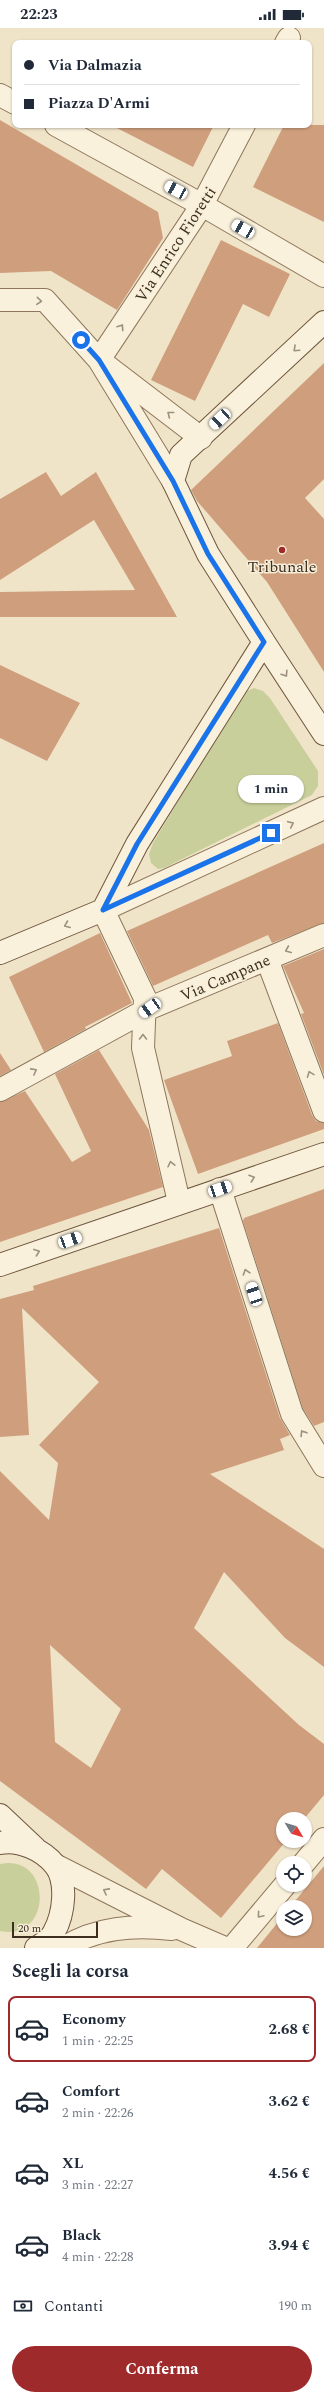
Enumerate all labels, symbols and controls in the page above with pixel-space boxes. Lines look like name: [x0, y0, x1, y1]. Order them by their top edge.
text: 22:23: [20, 3, 58, 26]
text: Via Dalmazia: [48, 54, 142, 77]
text: Piazza D'Armi: [48, 92, 150, 115]
car: [163, 179, 189, 201]
street label: Via Enrico Fioretti: [129, 182, 222, 307]
car: [230, 218, 256, 240]
one-way arrow: [36, 296, 42, 305]
one-way arrow: [116, 324, 124, 331]
route start: [72, 331, 90, 349]
one-way arrow: [293, 344, 300, 351]
car: [207, 406, 233, 432]
one-way arrow: [167, 412, 174, 419]
marker: Tribunale: [277, 545, 287, 555]
place label: Tribunale: [247, 555, 317, 579]
one-way arrow: [281, 670, 288, 677]
callout: 1 min: [238, 775, 304, 803]
text: 1 min: [254, 779, 288, 799]
one-way arrow: [287, 821, 295, 829]
route end: [262, 824, 280, 842]
one-way arrow: [63, 920, 71, 928]
one-way arrow: [285, 945, 292, 953]
street label: Via Campane: [177, 948, 274, 1008]
car: [137, 996, 163, 1020]
one-way arrow: [139, 1034, 147, 1040]
one-way arrow: [30, 1069, 38, 1076]
one-way arrow: [307, 1071, 315, 1078]
one-way arrow: [167, 1161, 175, 1168]
one-way arrow: [249, 1174, 256, 1183]
car: [207, 1179, 233, 1199]
car: [57, 1230, 83, 1250]
one-way arrow: [33, 1248, 40, 1256]
one-way arrow: [242, 1268, 251, 1275]
car: [245, 1281, 263, 1307]
one-way arrow: [301, 1430, 308, 1437]
north arrow: [276, 1812, 312, 1848]
map controls: [276, 1812, 312, 1936]
button: locate: [276, 1856, 312, 1892]
one-way arrow: [103, 1888, 111, 1896]
button: layers: [276, 1900, 312, 1936]
one-way arrow: [257, 1910, 264, 1918]
scale bar: [12, 1920, 98, 1939]
text: 20 m: [18, 1920, 41, 1937]
text: Scegli la corsa: [12, 1958, 129, 1985]
text: Economy: [62, 2008, 126, 2031]
icon: car: [14, 2011, 50, 2047]
text: 2.68 €: [269, 2018, 310, 2041]
text: 1 min · 22:25: [62, 2031, 134, 2051]
text: Comfort: [62, 2080, 120, 2103]
icon: car: [14, 2083, 50, 2119]
text: 3.62 €: [269, 2090, 310, 2113]
text: 2 min · 22:26: [62, 2103, 134, 2123]
text: XL: [62, 2152, 83, 2175]
icon: car: [14, 2155, 50, 2191]
text: 4.56 €: [269, 2162, 310, 2185]
text: 3 min · 22:27: [62, 2175, 134, 2195]
text: Black: [62, 2224, 101, 2247]
icon: car: [14, 2227, 50, 2263]
text: 3.94 €: [269, 2234, 310, 2257]
text: 4 min · 22:28: [62, 2247, 134, 2267]
icon: cash: [12, 2295, 34, 2317]
text: Contanti: [44, 2295, 103, 2318]
text: 190 m: [278, 2296, 312, 2316]
button: Conferma: [12, 2346, 312, 2392]

